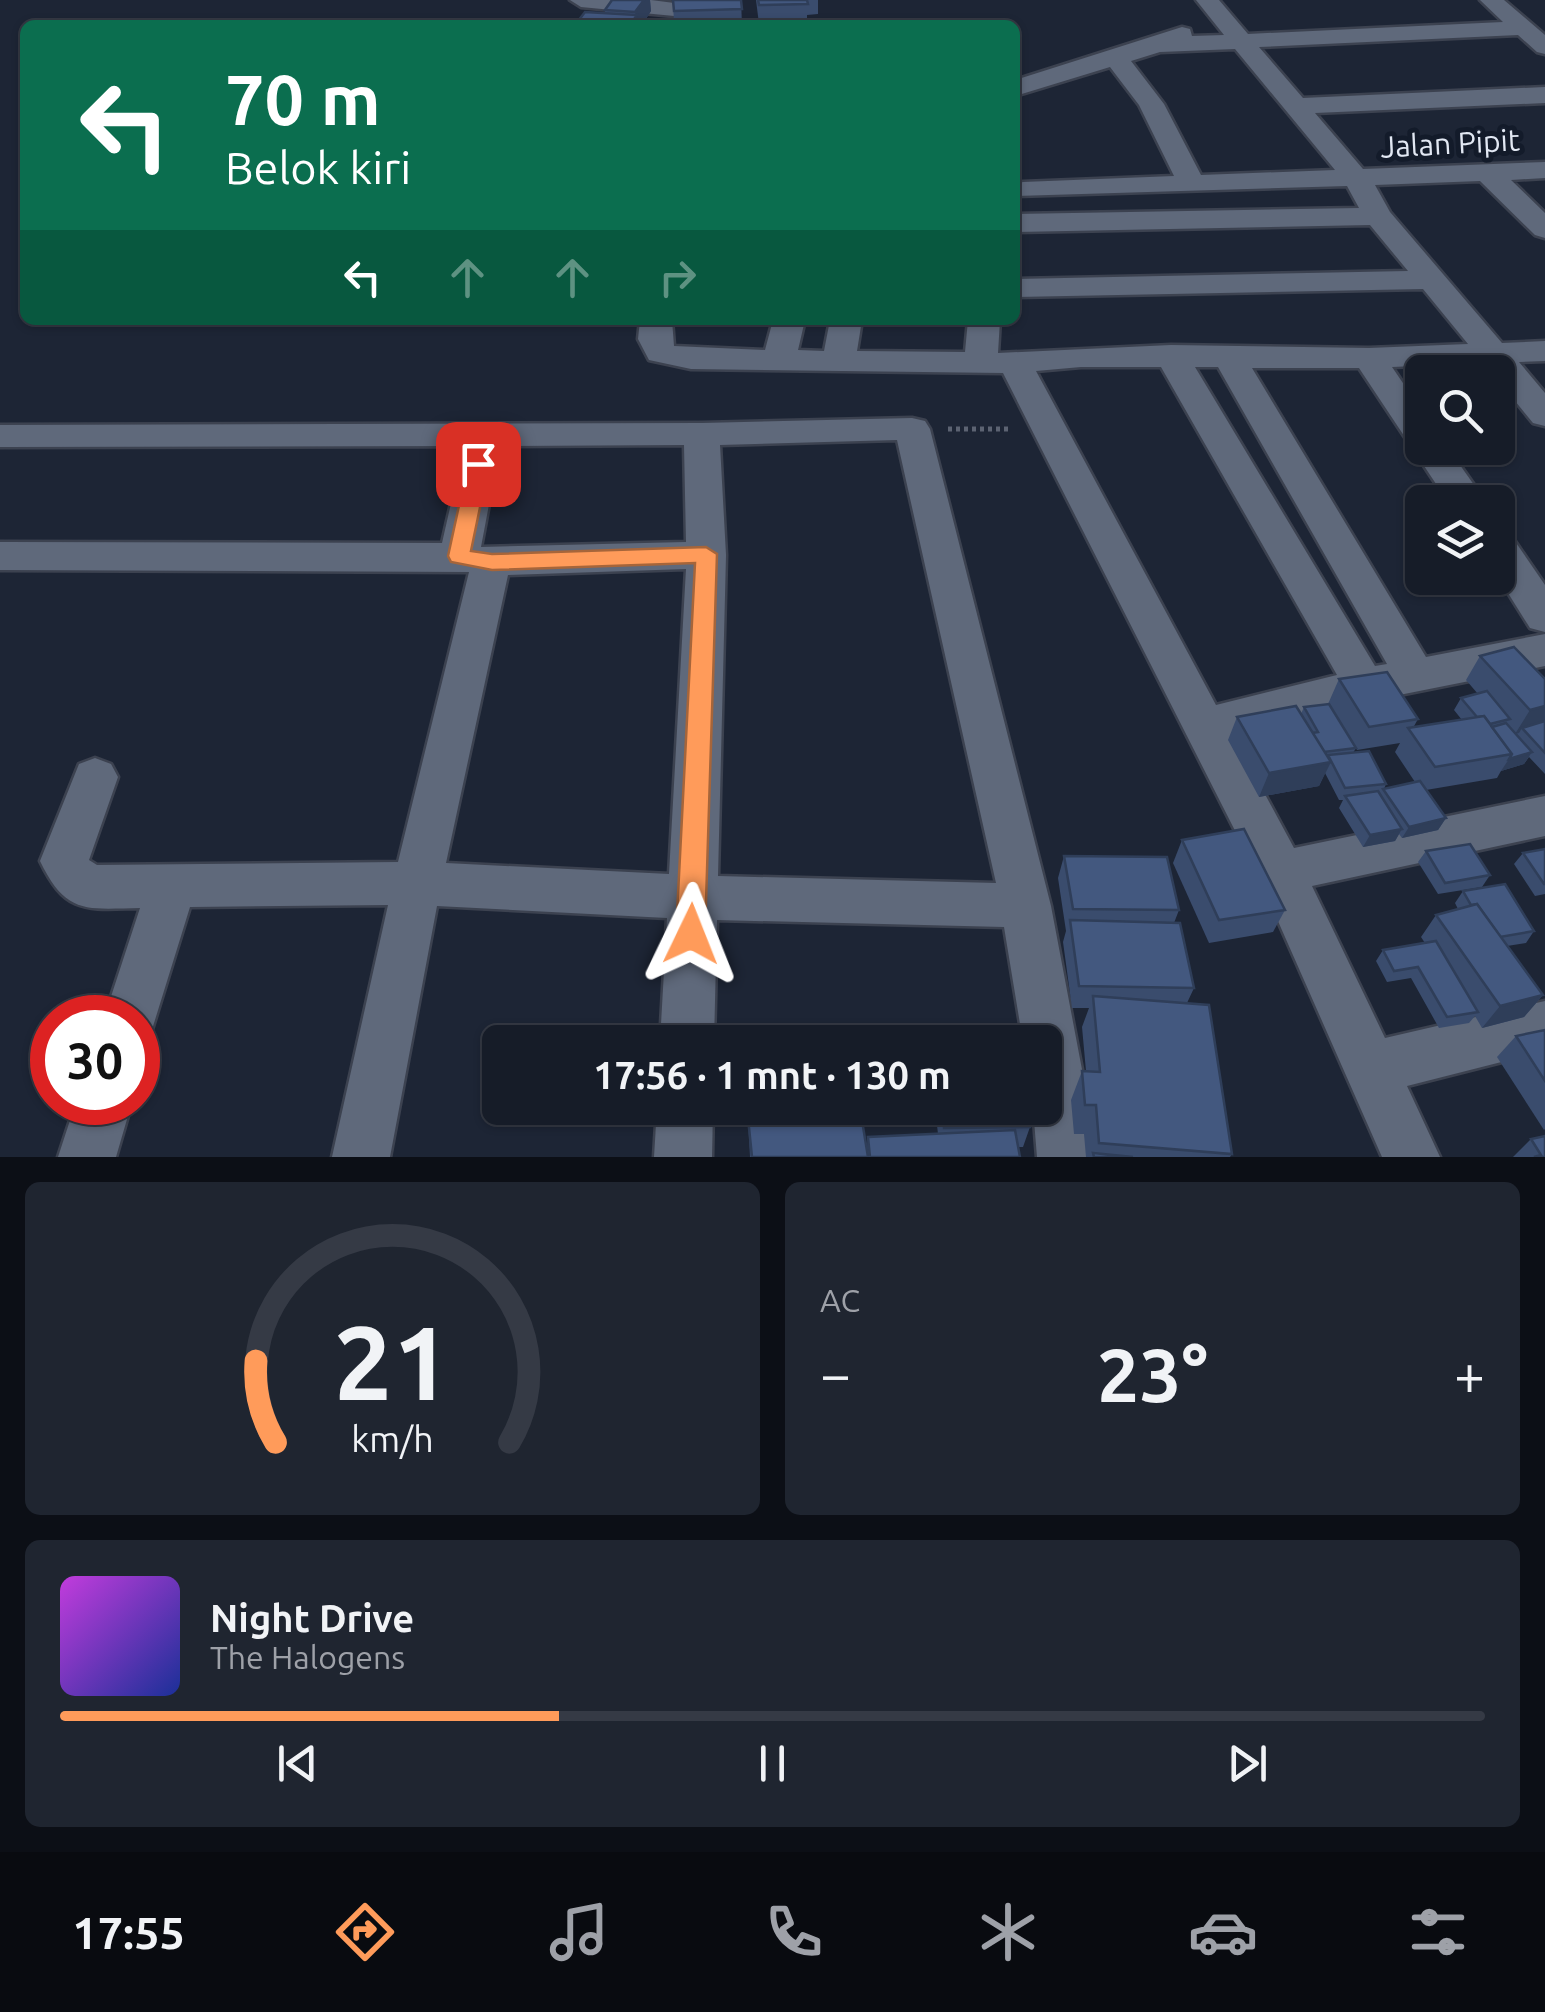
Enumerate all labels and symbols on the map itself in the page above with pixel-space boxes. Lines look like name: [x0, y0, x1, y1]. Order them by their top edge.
street label: Jalan Pipit: [1380, 122, 1521, 164]
pin: [436, 422, 521, 507]
position arrow: [639, 882, 743, 986]
speed limit sign: 30: [30, 995, 160, 1125]

